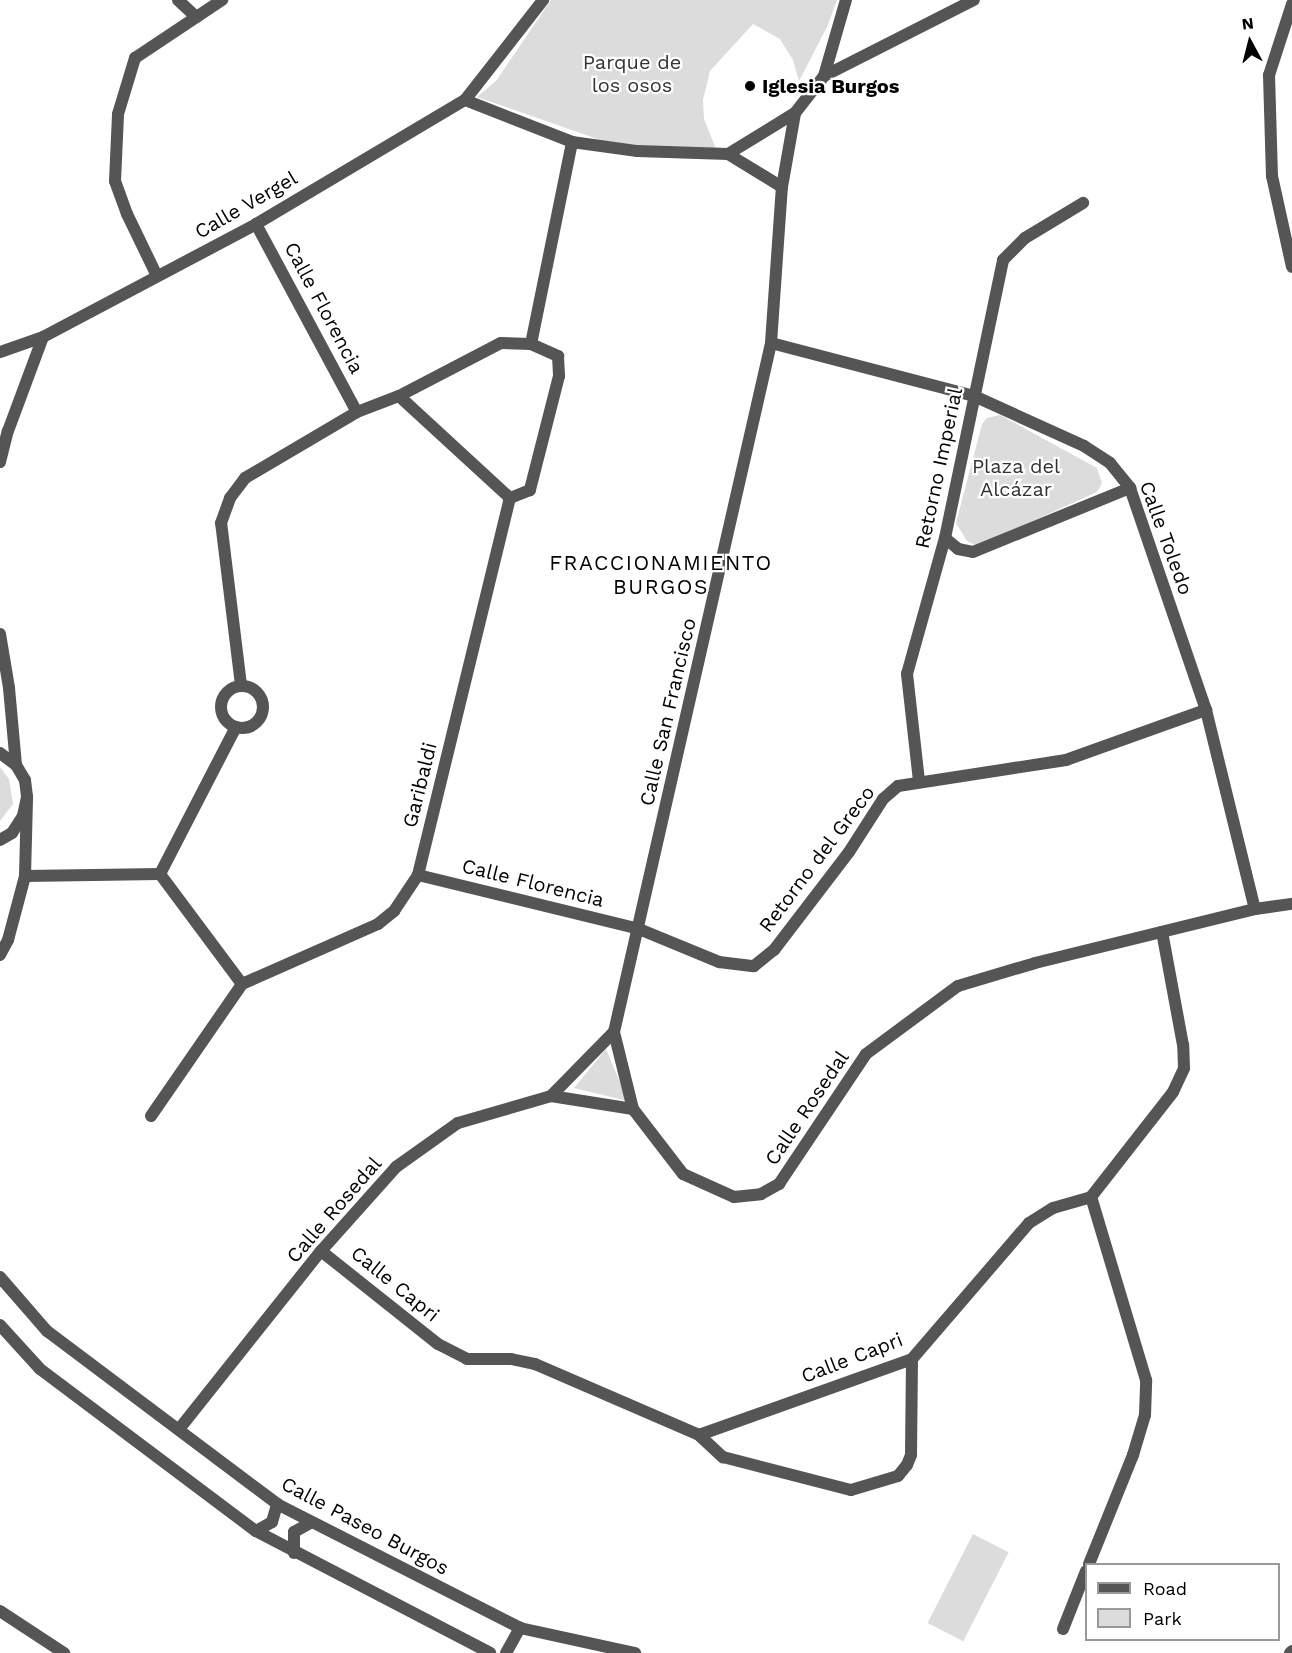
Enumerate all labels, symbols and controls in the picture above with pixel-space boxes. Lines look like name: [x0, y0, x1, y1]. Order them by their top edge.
north arrow: [1220, 12, 1280, 72]
text: N: [1241, 13, 1255, 34]
park label: Parque de los osos: [583, 50, 681, 97]
place label: Iglesia Burgos: [762, 74, 900, 98]
marker: Iglesia Burgos: [743, 79, 757, 93]
street label: Calle Vergel: [190, 166, 302, 244]
street label: Calle Florencia: [279, 238, 369, 378]
street label: Retorno Imperial: [910, 385, 968, 551]
park label: Plaza del Alcázar: [972, 454, 1060, 501]
street label: Calle Toledo: [1134, 478, 1198, 598]
district label: FRACCIONAMIENTO BURGOS: [549, 550, 773, 600]
street label: Calle San Francisco: [635, 616, 701, 808]
street label: Garibaldi: [398, 740, 442, 830]
street label: Retorno del Greco: [754, 781, 880, 937]
street label: Calle Florencia: [459, 854, 607, 912]
street label: Calle Rosedal: [760, 1046, 854, 1170]
street label: Calle Rosedal: [281, 1152, 387, 1268]
street label: Calle Capri: [346, 1241, 444, 1327]
street label: Calle Capri: [798, 1328, 906, 1388]
street label: Calle Paseo Burgos: [277, 1472, 453, 1580]
legend: [1085, 1563, 1280, 1641]
text: Road: [1143, 1578, 1187, 1599]
text: Park: [1143, 1608, 1182, 1629]

